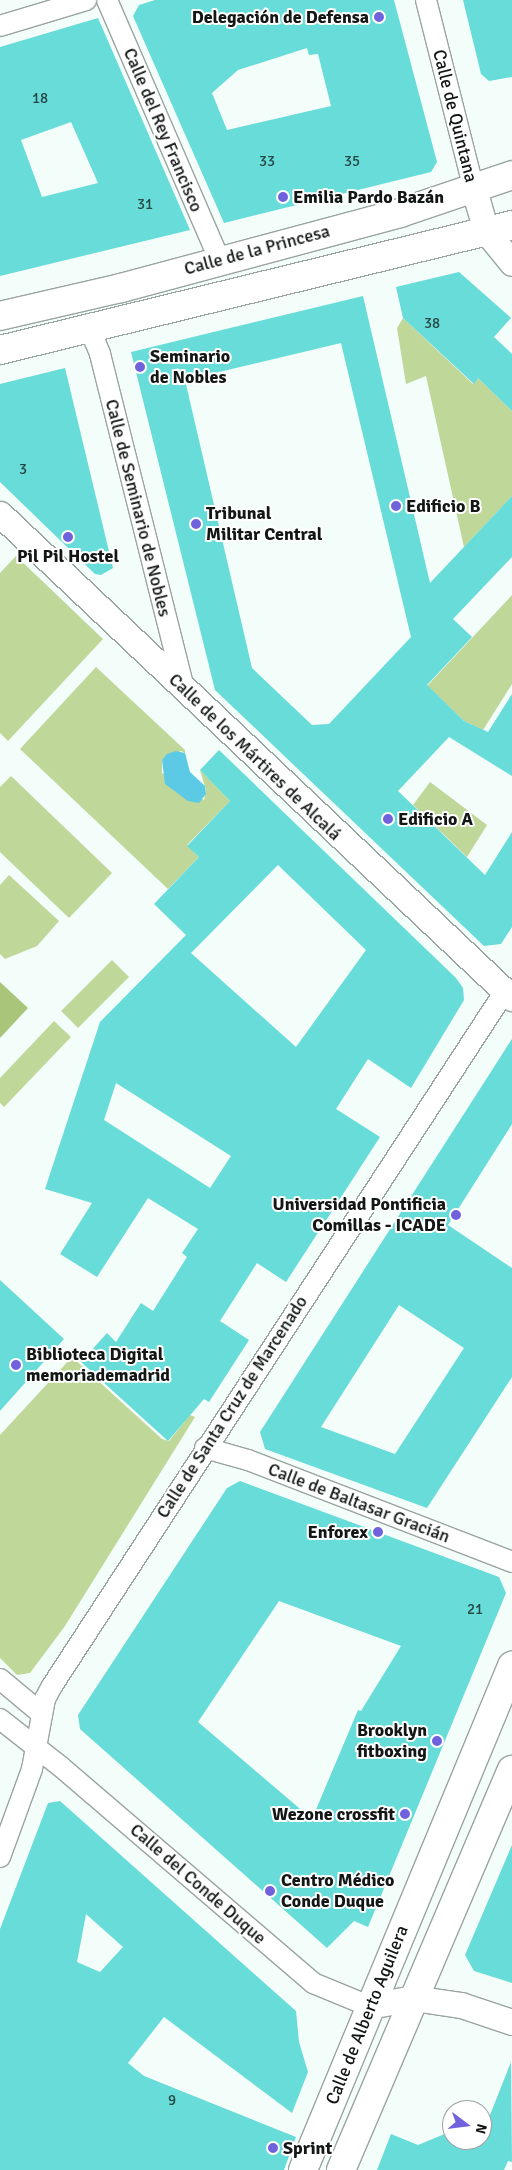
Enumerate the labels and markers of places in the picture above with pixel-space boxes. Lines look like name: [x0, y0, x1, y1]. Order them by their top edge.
place label: Delegación de Defensa: [192, 6, 369, 28]
marker: Delegación de Defensa: [373, 11, 385, 23]
place label: Emilia Pardo Bazán: [293, 186, 444, 208]
marker: Emilia Pardo Bazán: [277, 191, 289, 203]
place label: Seminario de Nobles: [150, 346, 230, 388]
marker: Seminario de Nobles: [134, 361, 146, 373]
place label: Edificio B: [406, 495, 481, 517]
marker: Edificio B: [390, 500, 402, 512]
place label: Tribunal Militar Central: [206, 503, 322, 546]
marker: Tribunal Militar Central: [190, 518, 202, 530]
marker: Pil Pil Hostel: [62, 531, 74, 543]
place label: Pil Pil Hostel: [17, 545, 119, 567]
place label: Edificio A: [398, 808, 473, 830]
marker: Edificio A: [382, 813, 394, 825]
place label: Universidad Pontificia Comillas - ICADE: [273, 1194, 446, 1236]
marker: Universidad Pontificia Comillas - ICADE: [450, 1209, 462, 1221]
place label: Biblioteca Digital memoriademadrid: [26, 1344, 170, 1386]
marker: Biblioteca Digital memoriademadrid: [10, 1359, 22, 1371]
place label: Enforex: [308, 1521, 368, 1543]
marker: Enforex: [372, 1526, 384, 1538]
place label: Brooklyn fitboxing: [357, 1720, 427, 1762]
marker: Brooklyn fitboxing: [431, 1735, 443, 1747]
place label: Wezone crossfit: [272, 1803, 395, 1825]
marker: Wezone crossfit: [399, 1808, 411, 1820]
place label: Centro Médico Conde Duque: [281, 1870, 394, 1912]
marker: Centro Médico Conde Duque: [263, 1884, 277, 1898]
place label: Sprint: [283, 2137, 332, 2159]
marker: Sprint: [267, 2142, 279, 2154]

